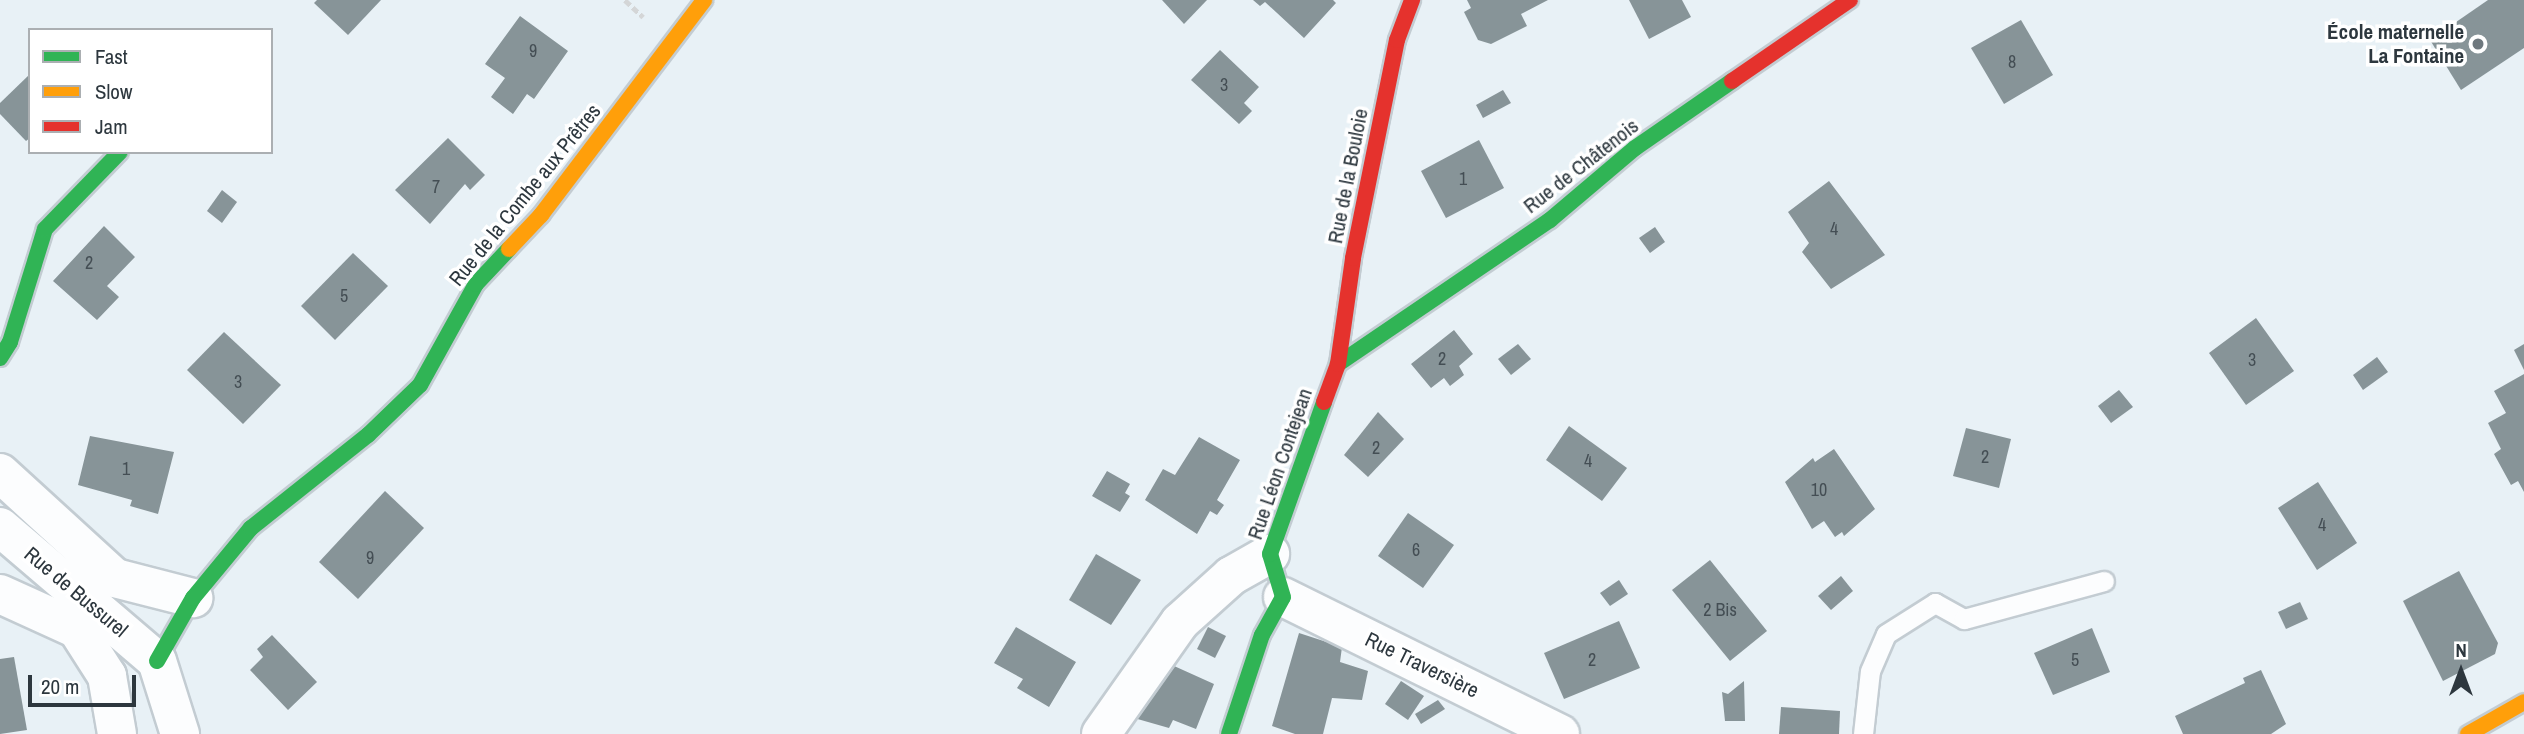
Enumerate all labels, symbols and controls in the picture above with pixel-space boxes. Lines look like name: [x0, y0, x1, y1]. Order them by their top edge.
place label: École maternelle La Fontaine: [2327, 19, 2464, 69]
legend: [28, 28, 273, 154]
marker: École maternelle La Fontaine: [2470, 36, 2486, 52]
house number: 9: [529, 40, 537, 62]
text: Fast: [95, 42, 128, 71]
house number: 8: [2008, 51, 2016, 73]
house number: 3: [1220, 74, 1228, 96]
text: Slow: [95, 77, 132, 106]
street label: Rue de la Combe aux Prêtres: [444, 99, 606, 291]
street label: Rue de la Bouloie: [1323, 106, 1373, 246]
text: Jam: [95, 112, 128, 141]
street label: Rue de Châtenois: [1519, 113, 1643, 219]
house number: 1: [1459, 168, 1467, 190]
house number: 7: [432, 176, 440, 198]
house number: 4: [1830, 218, 1838, 240]
house number: 2: [85, 252, 93, 274]
house number: 5: [340, 285, 348, 307]
house number: 2: [1438, 348, 1446, 370]
house number: 3: [2248, 349, 2256, 371]
house number: 3: [234, 371, 242, 393]
street label: Rue Léon Contejean: [1242, 385, 1318, 543]
house number: 2: [1372, 437, 1380, 459]
house number: 2: [1981, 446, 1989, 468]
house number: 4: [1584, 450, 1592, 472]
house number: 1: [122, 458, 130, 480]
house number: 10: [1811, 479, 1827, 501]
house number: 4: [2318, 514, 2326, 536]
house number: 6: [1412, 539, 1420, 561]
street label: Rue de Bussurel: [19, 541, 133, 643]
house number: 9: [366, 547, 374, 569]
house number: 2 Bis: [1703, 599, 1737, 621]
street label: Rue Traversière: [1361, 627, 1483, 703]
north arrow: [2426, 636, 2496, 706]
text: N: [2455, 637, 2467, 663]
house number: 2: [1588, 649, 1596, 671]
house number: 5: [2071, 649, 2079, 671]
scale bar: [32, 660, 140, 704]
text: 20 m: [41, 672, 79, 701]

